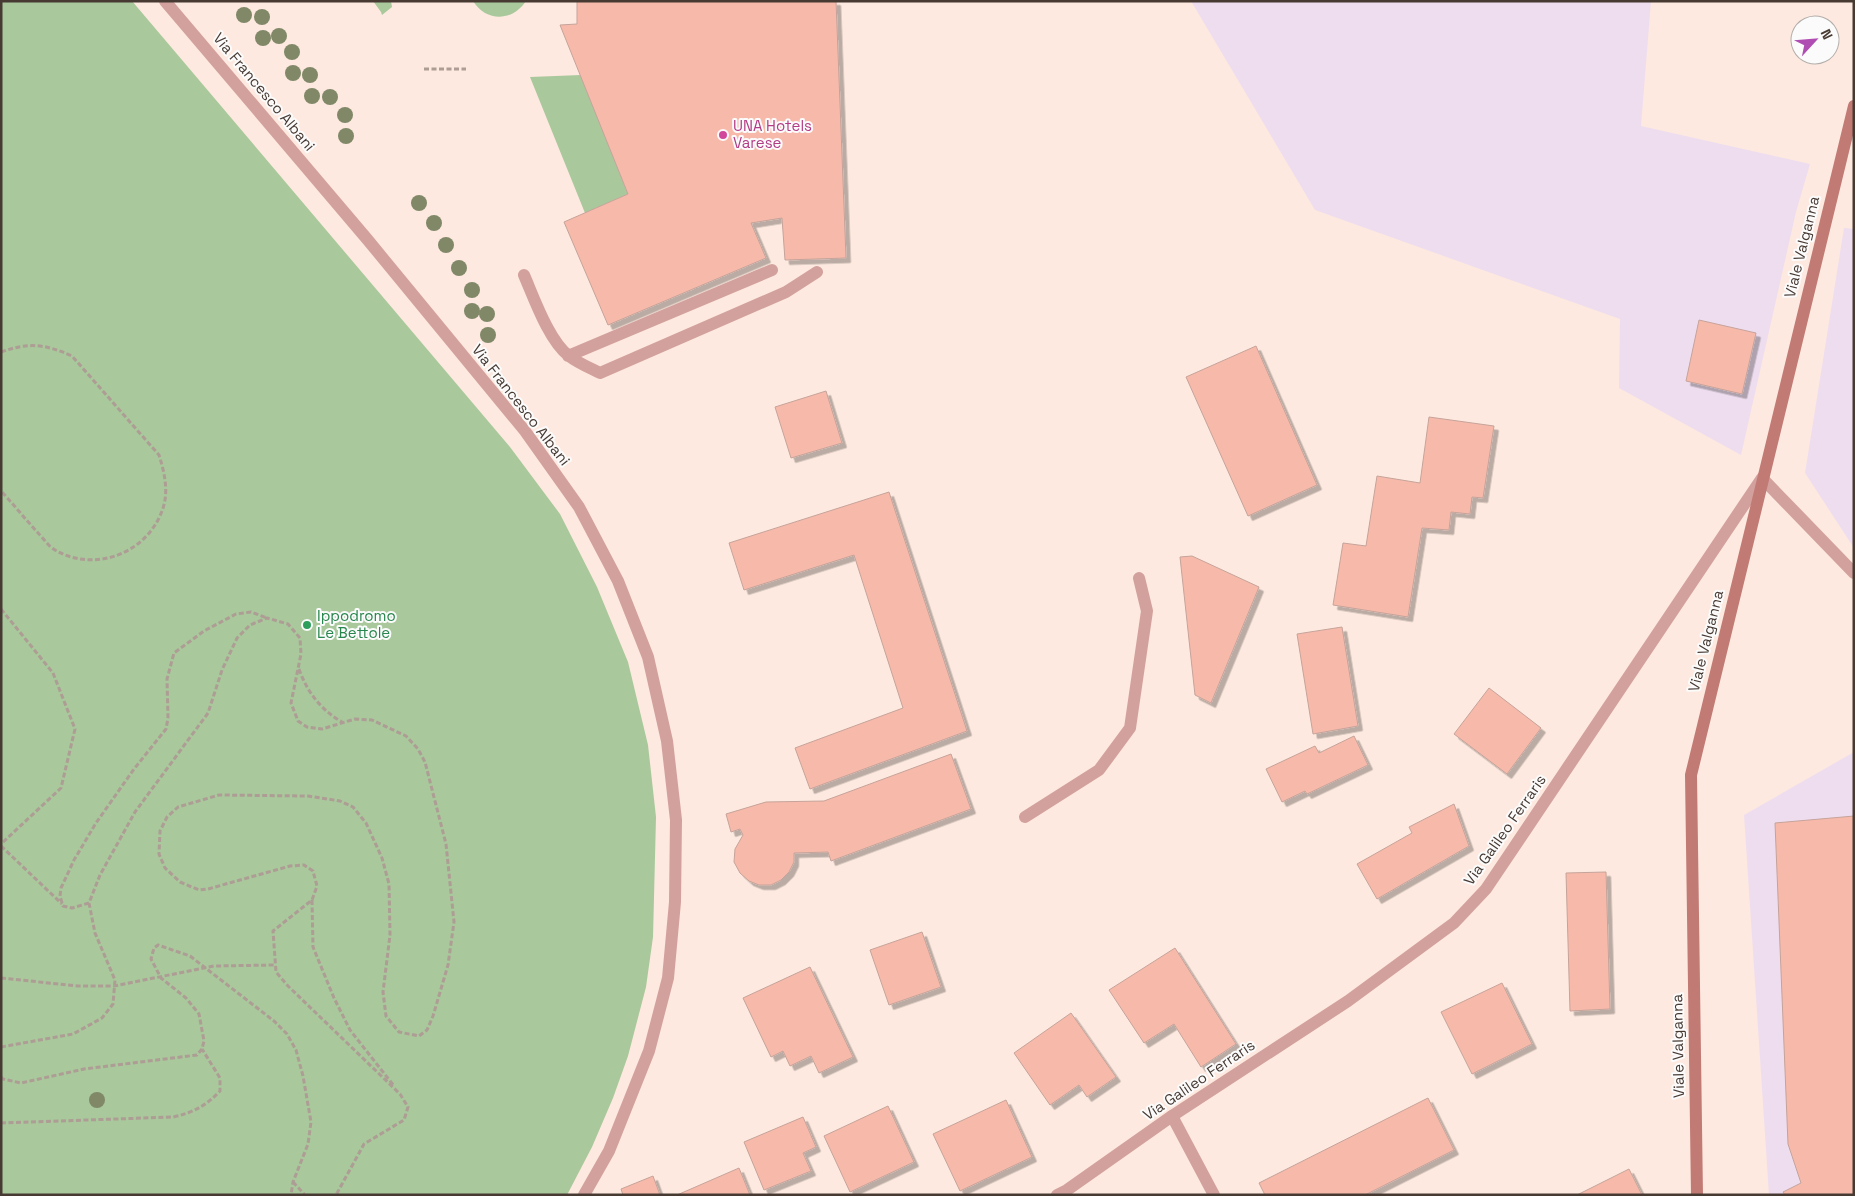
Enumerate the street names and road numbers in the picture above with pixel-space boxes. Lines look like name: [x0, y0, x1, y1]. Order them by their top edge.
street label: Via Francesco Albani: [209, 29, 319, 155]
street label: Viale Valganna: [1780, 194, 1823, 300]
street label: Via Francesco Albani: [468, 340, 575, 469]
street label: Viale Valganna: [1684, 588, 1727, 694]
street label: Via Galileo Ferraris: [1459, 771, 1550, 889]
street label: Viale Valganna: [1667, 993, 1688, 1098]
street label: Via Galileo Ferraris: [1139, 1035, 1258, 1124]

